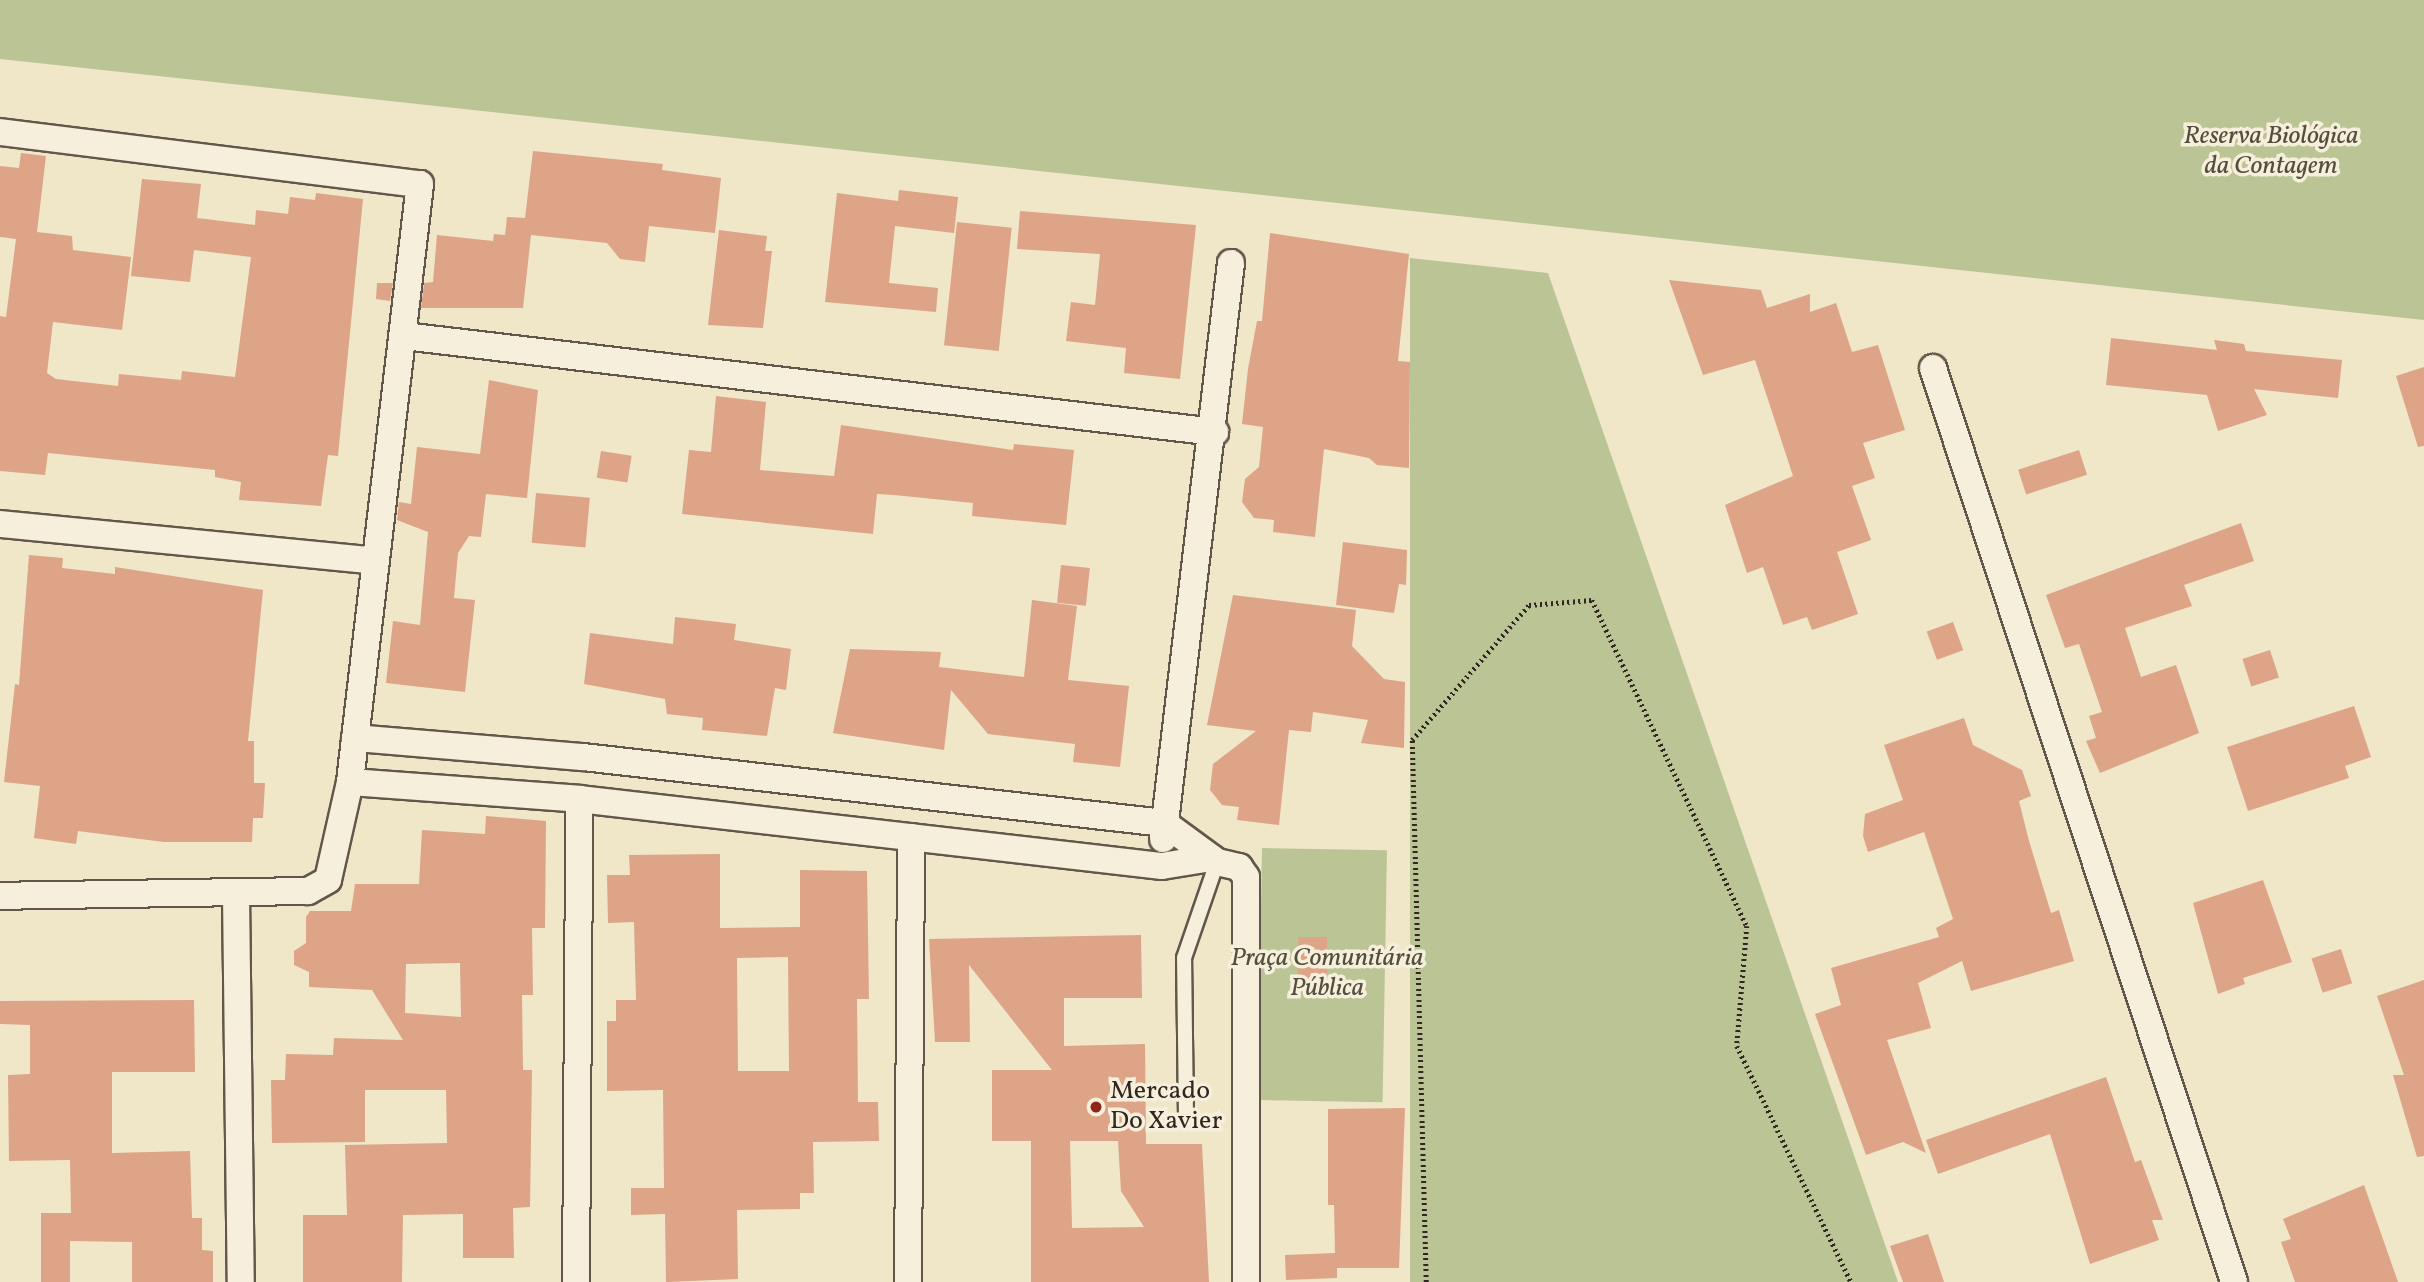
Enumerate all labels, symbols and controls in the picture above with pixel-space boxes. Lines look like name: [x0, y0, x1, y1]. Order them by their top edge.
park label: Reserva Biológica da Contagem: [2184, 121, 2358, 182]
park label: Praça Comunitária Pública: [1230, 943, 1424, 1004]
place label: Mercado Do Xavier: [1110, 1076, 1222, 1138]
marker: Mercado Do Xavier: [1088, 1099, 1104, 1115]

